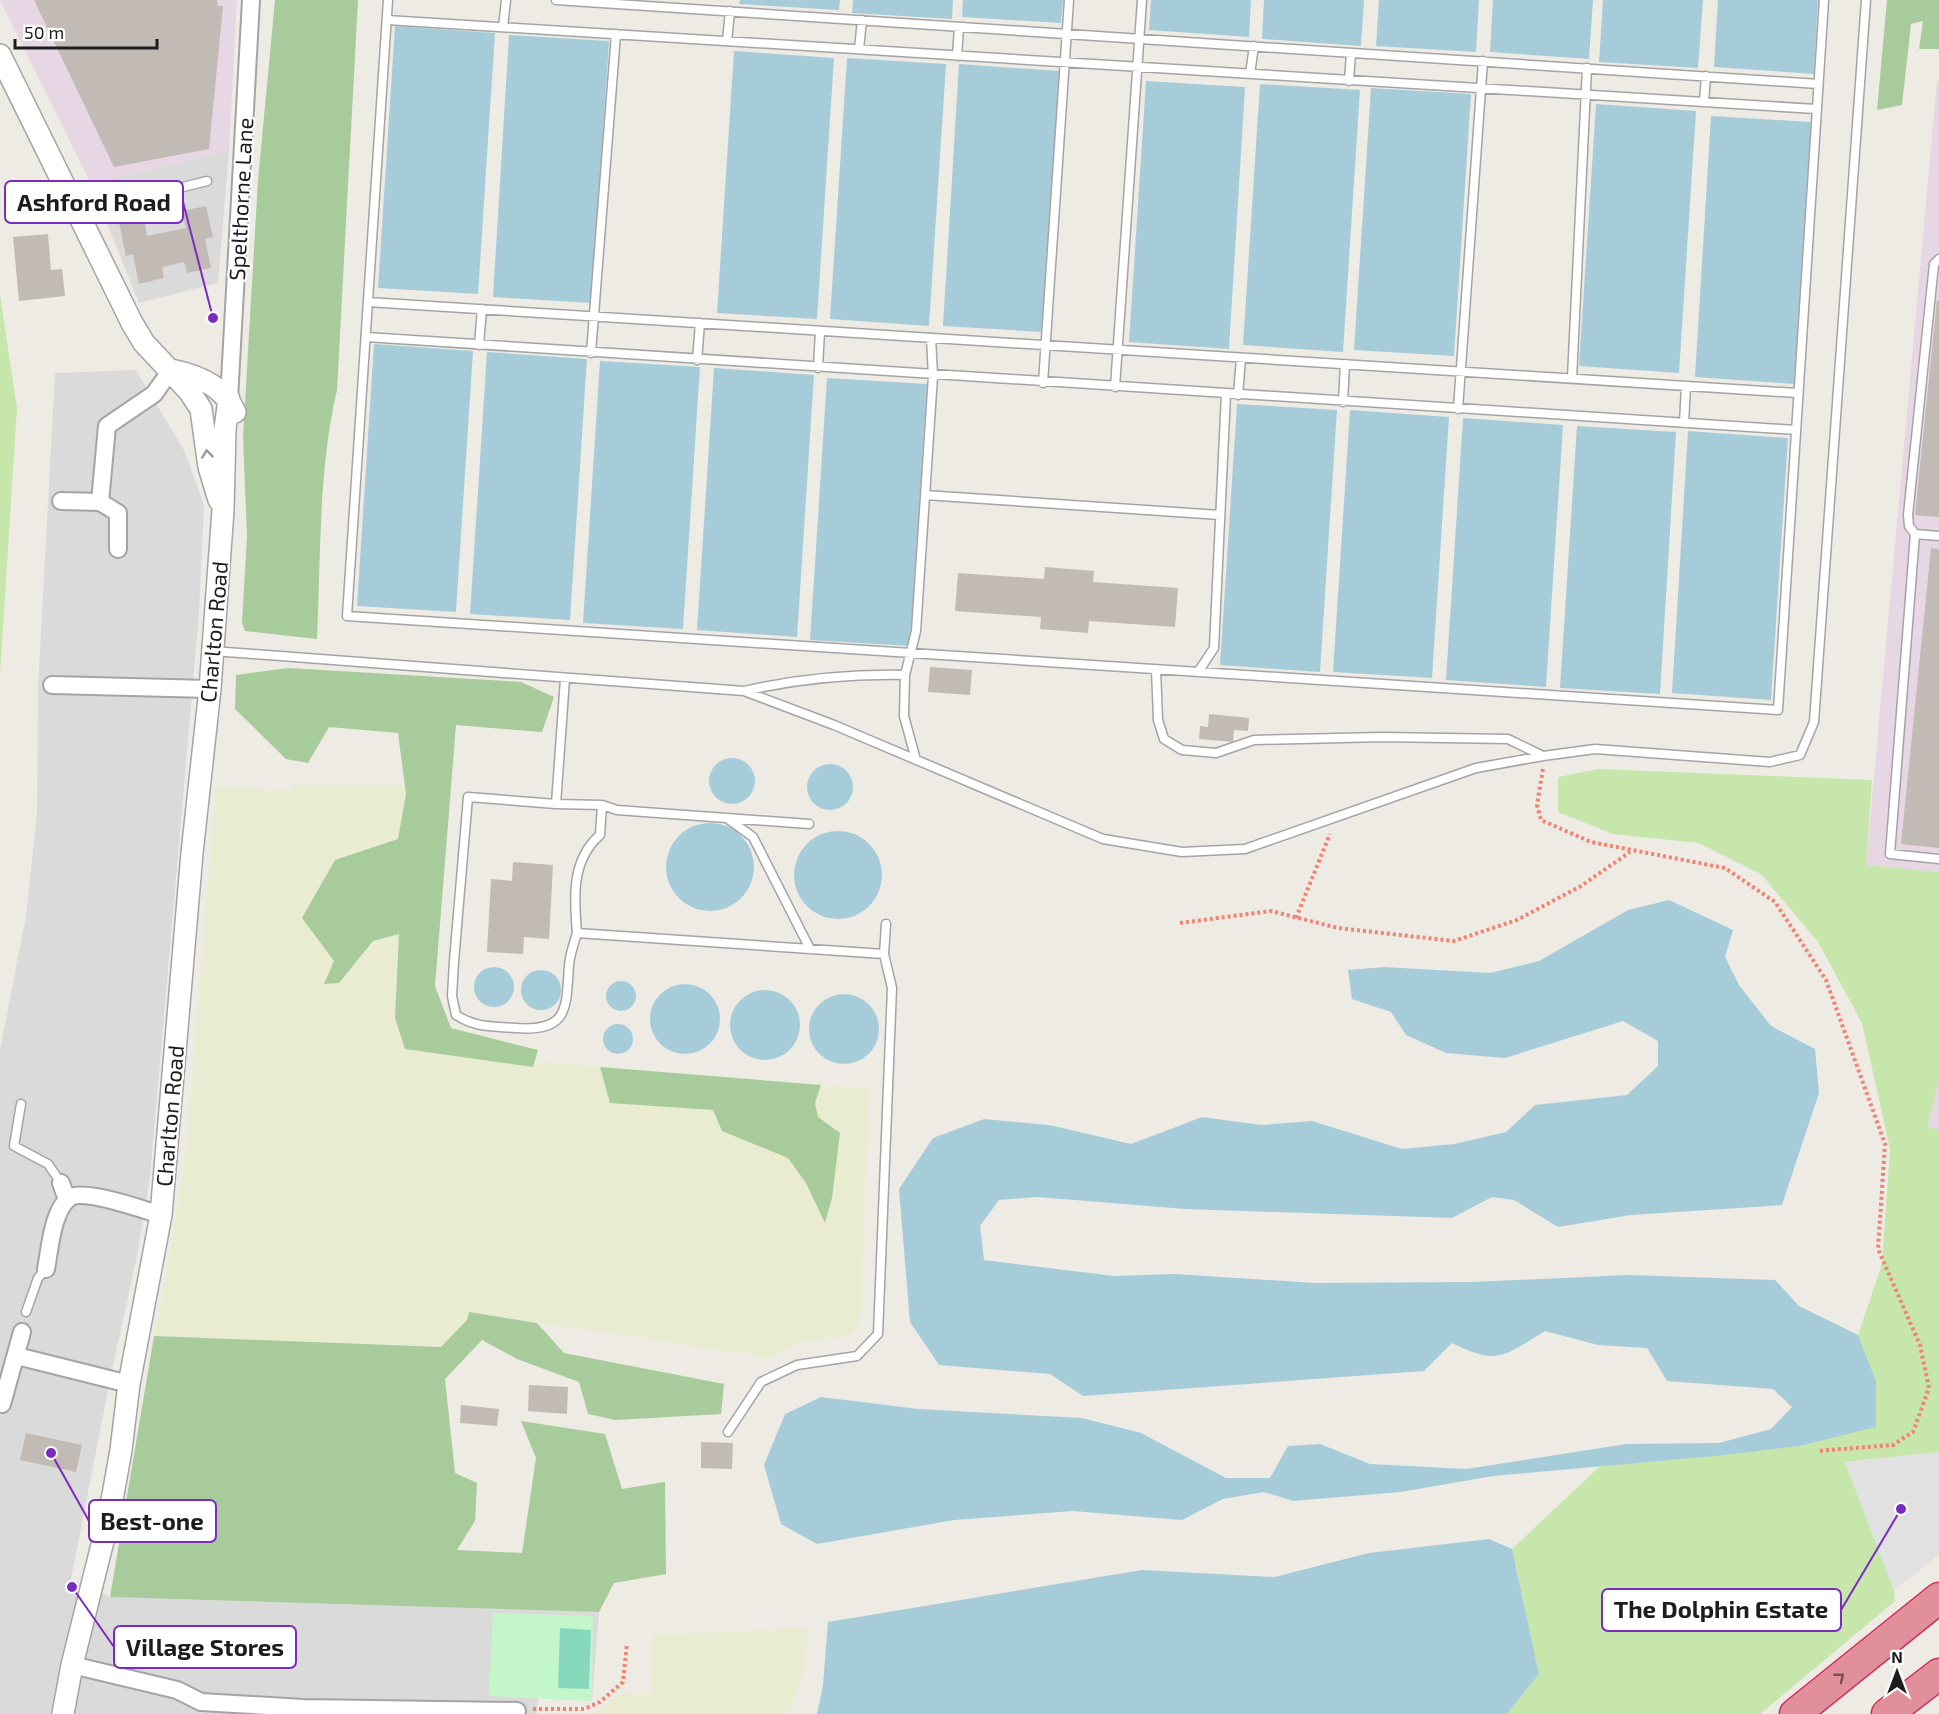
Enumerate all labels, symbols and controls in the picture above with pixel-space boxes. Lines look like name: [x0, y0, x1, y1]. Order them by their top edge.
scale bar: [15, 12, 158, 50]
text: 50 m: [24, 21, 64, 43]
street label: Spelthorne Lane: [223, 117, 257, 281]
callout: Ashford Road: [5, 181, 183, 223]
text: Ashford Road: [17, 187, 171, 216]
one-way arrow: [201, 450, 214, 459]
street label: Charlton Road: [194, 560, 232, 704]
street label: Charlton Road: [150, 1044, 188, 1188]
callout: Best-one: [89, 1500, 216, 1542]
text: Best-one: [100, 1506, 204, 1535]
callout: The Dolphin Estate: [1602, 1589, 1841, 1631]
text: The Dolphin Estate: [1614, 1594, 1828, 1623]
callout: Village Stores: [114, 1626, 296, 1668]
text: Village Stores: [126, 1632, 284, 1661]
north arrow: [1867, 1642, 1927, 1702]
text: N: [1891, 1647, 1903, 1666]
one-way arrow: [1834, 1674, 1845, 1685]

